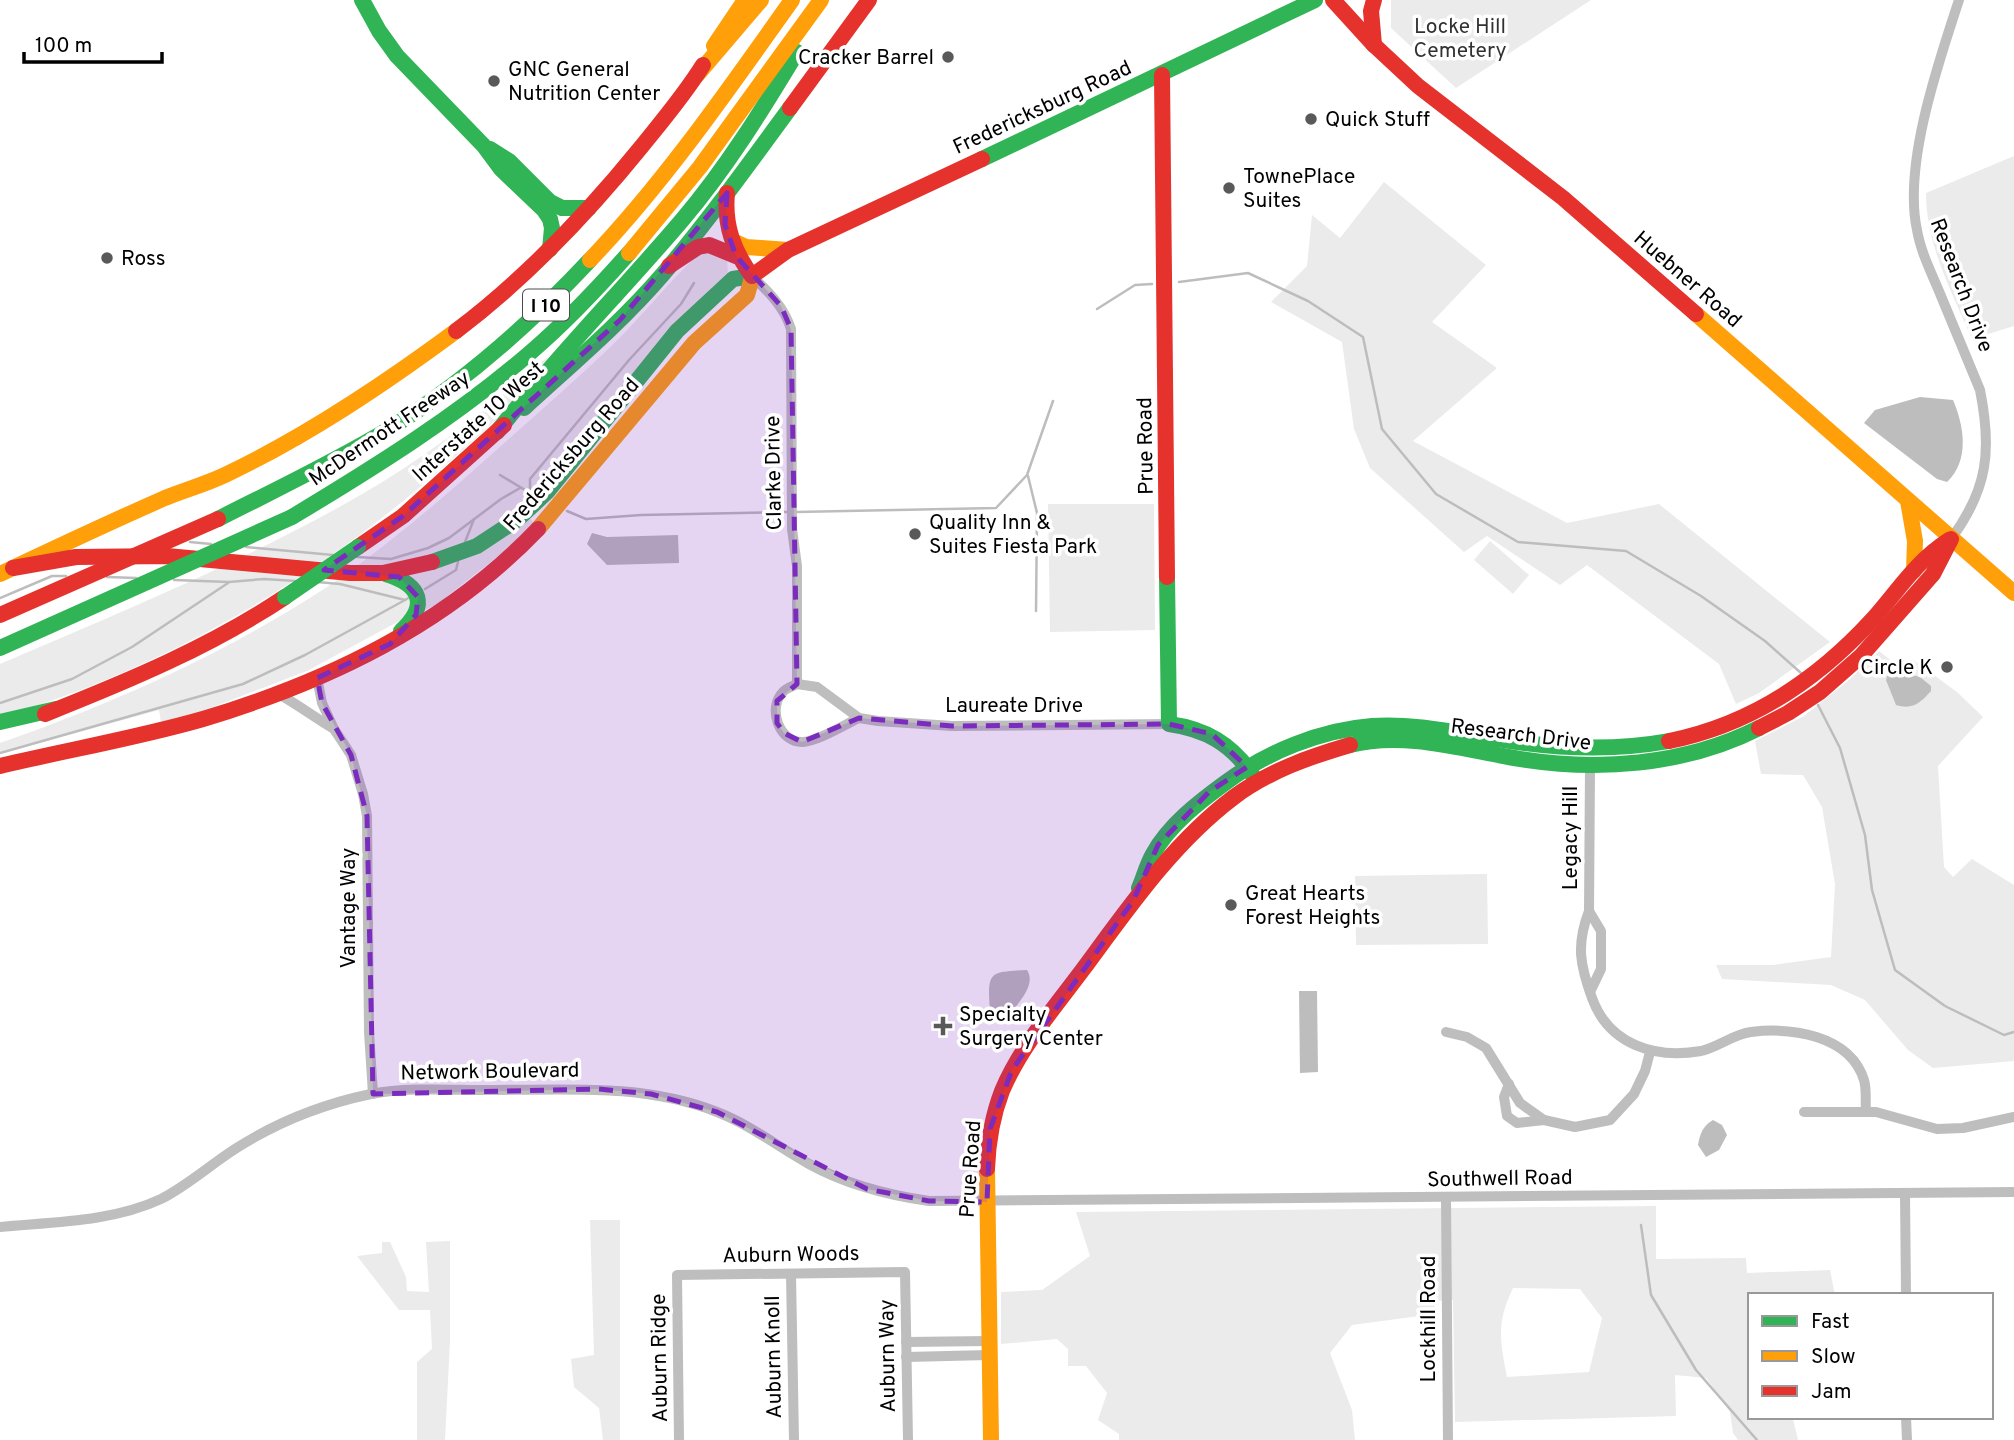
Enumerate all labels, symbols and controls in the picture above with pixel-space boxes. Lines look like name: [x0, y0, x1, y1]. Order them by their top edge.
park label: Locke Hill Cemetery: [1413, 14, 1507, 65]
scale bar: [24, 21, 163, 65]
text: 100 m: [35, 33, 92, 60]
place label: Cracker Barrel: [798, 45, 934, 72]
marker: Cracker Barrel: [940, 49, 956, 65]
street label: Fredericksburg Road: [949, 55, 1136, 162]
place label: GNC General Nutrition Center: [508, 57, 661, 108]
marker: GNC General Nutrition Center: [486, 73, 502, 89]
place label: Quick Stuff: [1325, 107, 1430, 134]
marker: Quick Stuff: [1303, 111, 1319, 127]
place label: TownePlace Suites: [1243, 164, 1355, 215]
marker: TownePlace Suites: [1221, 180, 1237, 196]
street label: Research Drive: [1923, 215, 1999, 356]
street label: Huebner Road: [1627, 226, 1747, 335]
place label: Ross: [121, 246, 166, 273]
marker: Ross: [99, 250, 115, 266]
road number: I 10: [523, 290, 569, 320]
street label: Interstate 10 West: [407, 356, 551, 488]
street label: McDermott Freeway: [304, 365, 476, 493]
street label: Fredericksburg Road: [498, 373, 646, 537]
street label: Prue Road: [1132, 397, 1161, 495]
street label: Clarke Drive: [760, 415, 789, 531]
place label: Quality Inn & Suites Fiesta Park: [929, 510, 1097, 561]
marker: Quality Inn & Suites Fiesta Park: [907, 526, 923, 542]
place label: Circle K: [1860, 655, 1933, 682]
marker: Circle K: [1939, 659, 1955, 675]
street label: Laureate Drive: [945, 693, 1083, 720]
street label: Research Drive: [1449, 713, 1593, 758]
street label: Legacy Hill: [1558, 786, 1585, 890]
street label: Vantage Way: [336, 848, 363, 968]
place label: Great Hearts Forest Heights: [1245, 881, 1380, 932]
marker: Great Hearts Forest Heights: [1223, 897, 1239, 913]
place label: Specialty Surgery Center: [959, 1002, 1103, 1053]
marker: Specialty Surgery Center: [933, 1016, 953, 1036]
street label: Network Boulevard: [400, 1057, 580, 1088]
street label: Prue Road: [955, 1119, 988, 1219]
street label: Southwell Road: [1427, 1165, 1573, 1194]
street label: Auburn Woods: [722, 1241, 860, 1270]
street label: Lockhill Road: [1416, 1255, 1443, 1383]
street label: Auburn Ridge: [646, 1293, 675, 1423]
legend: [1748, 1293, 1993, 1419]
street label: Auburn Knoll: [760, 1295, 789, 1419]
street label: Auburn Way: [874, 1299, 903, 1413]
text: Fast: [1811, 1309, 1850, 1336]
text: Slow: [1811, 1344, 1856, 1371]
text: Jam: [1811, 1379, 1852, 1406]

